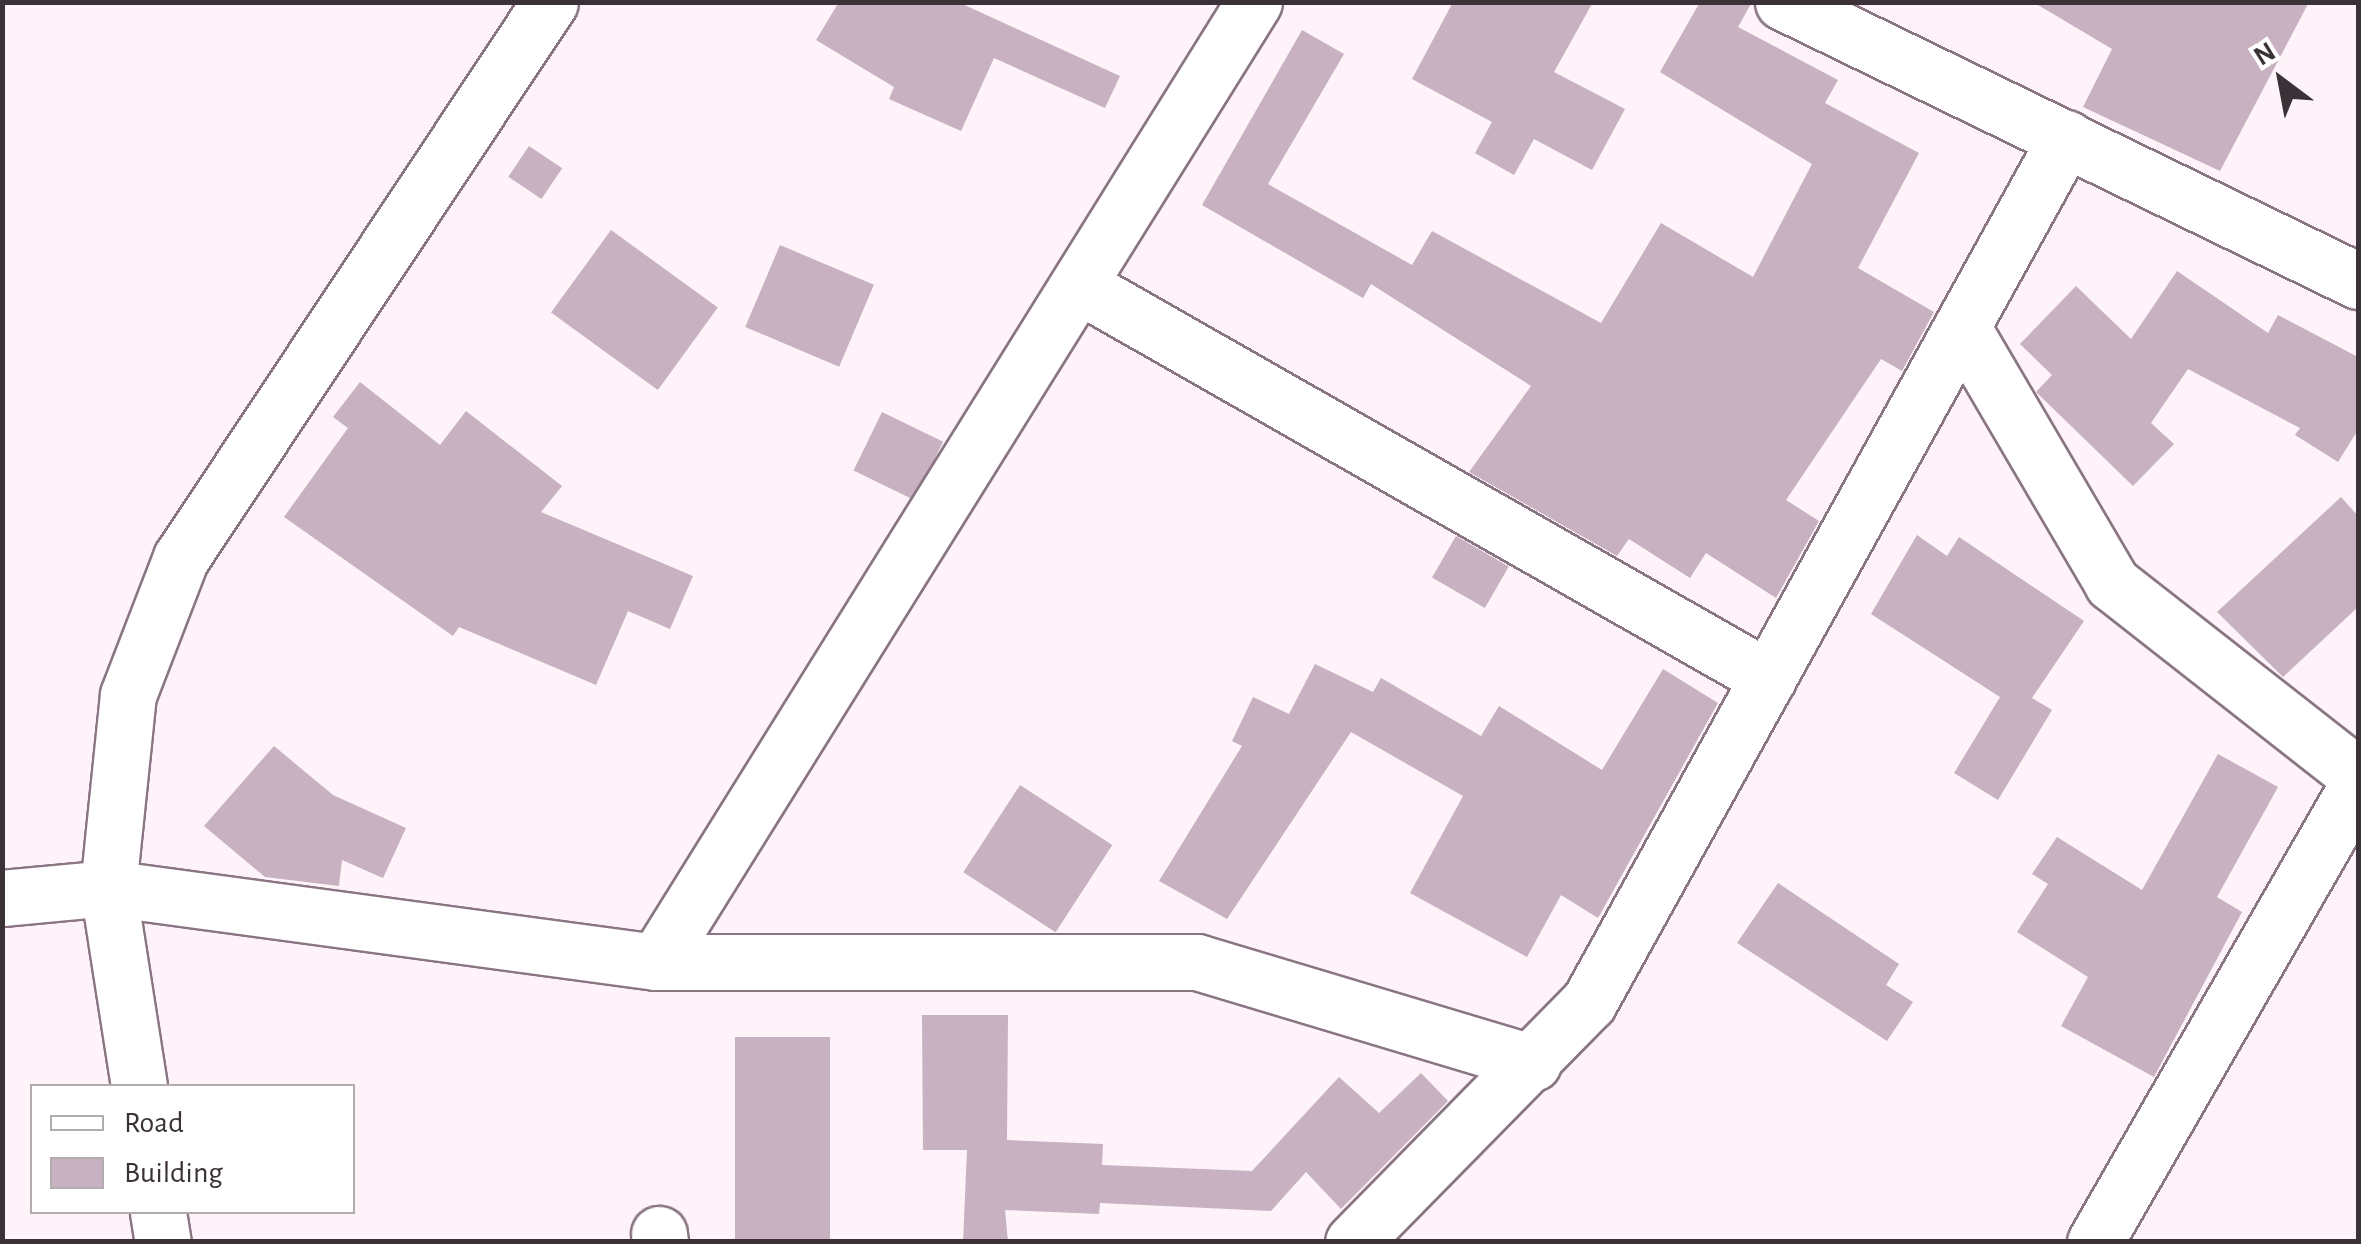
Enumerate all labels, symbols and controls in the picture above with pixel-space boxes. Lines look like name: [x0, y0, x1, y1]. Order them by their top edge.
north arrow: [2231, 30, 2331, 130]
text: N: [2249, 38, 2281, 72]
legend: [30, 1084, 355, 1214]
text: Road: [124, 1108, 184, 1138]
text: Building: [124, 1158, 223, 1188]

